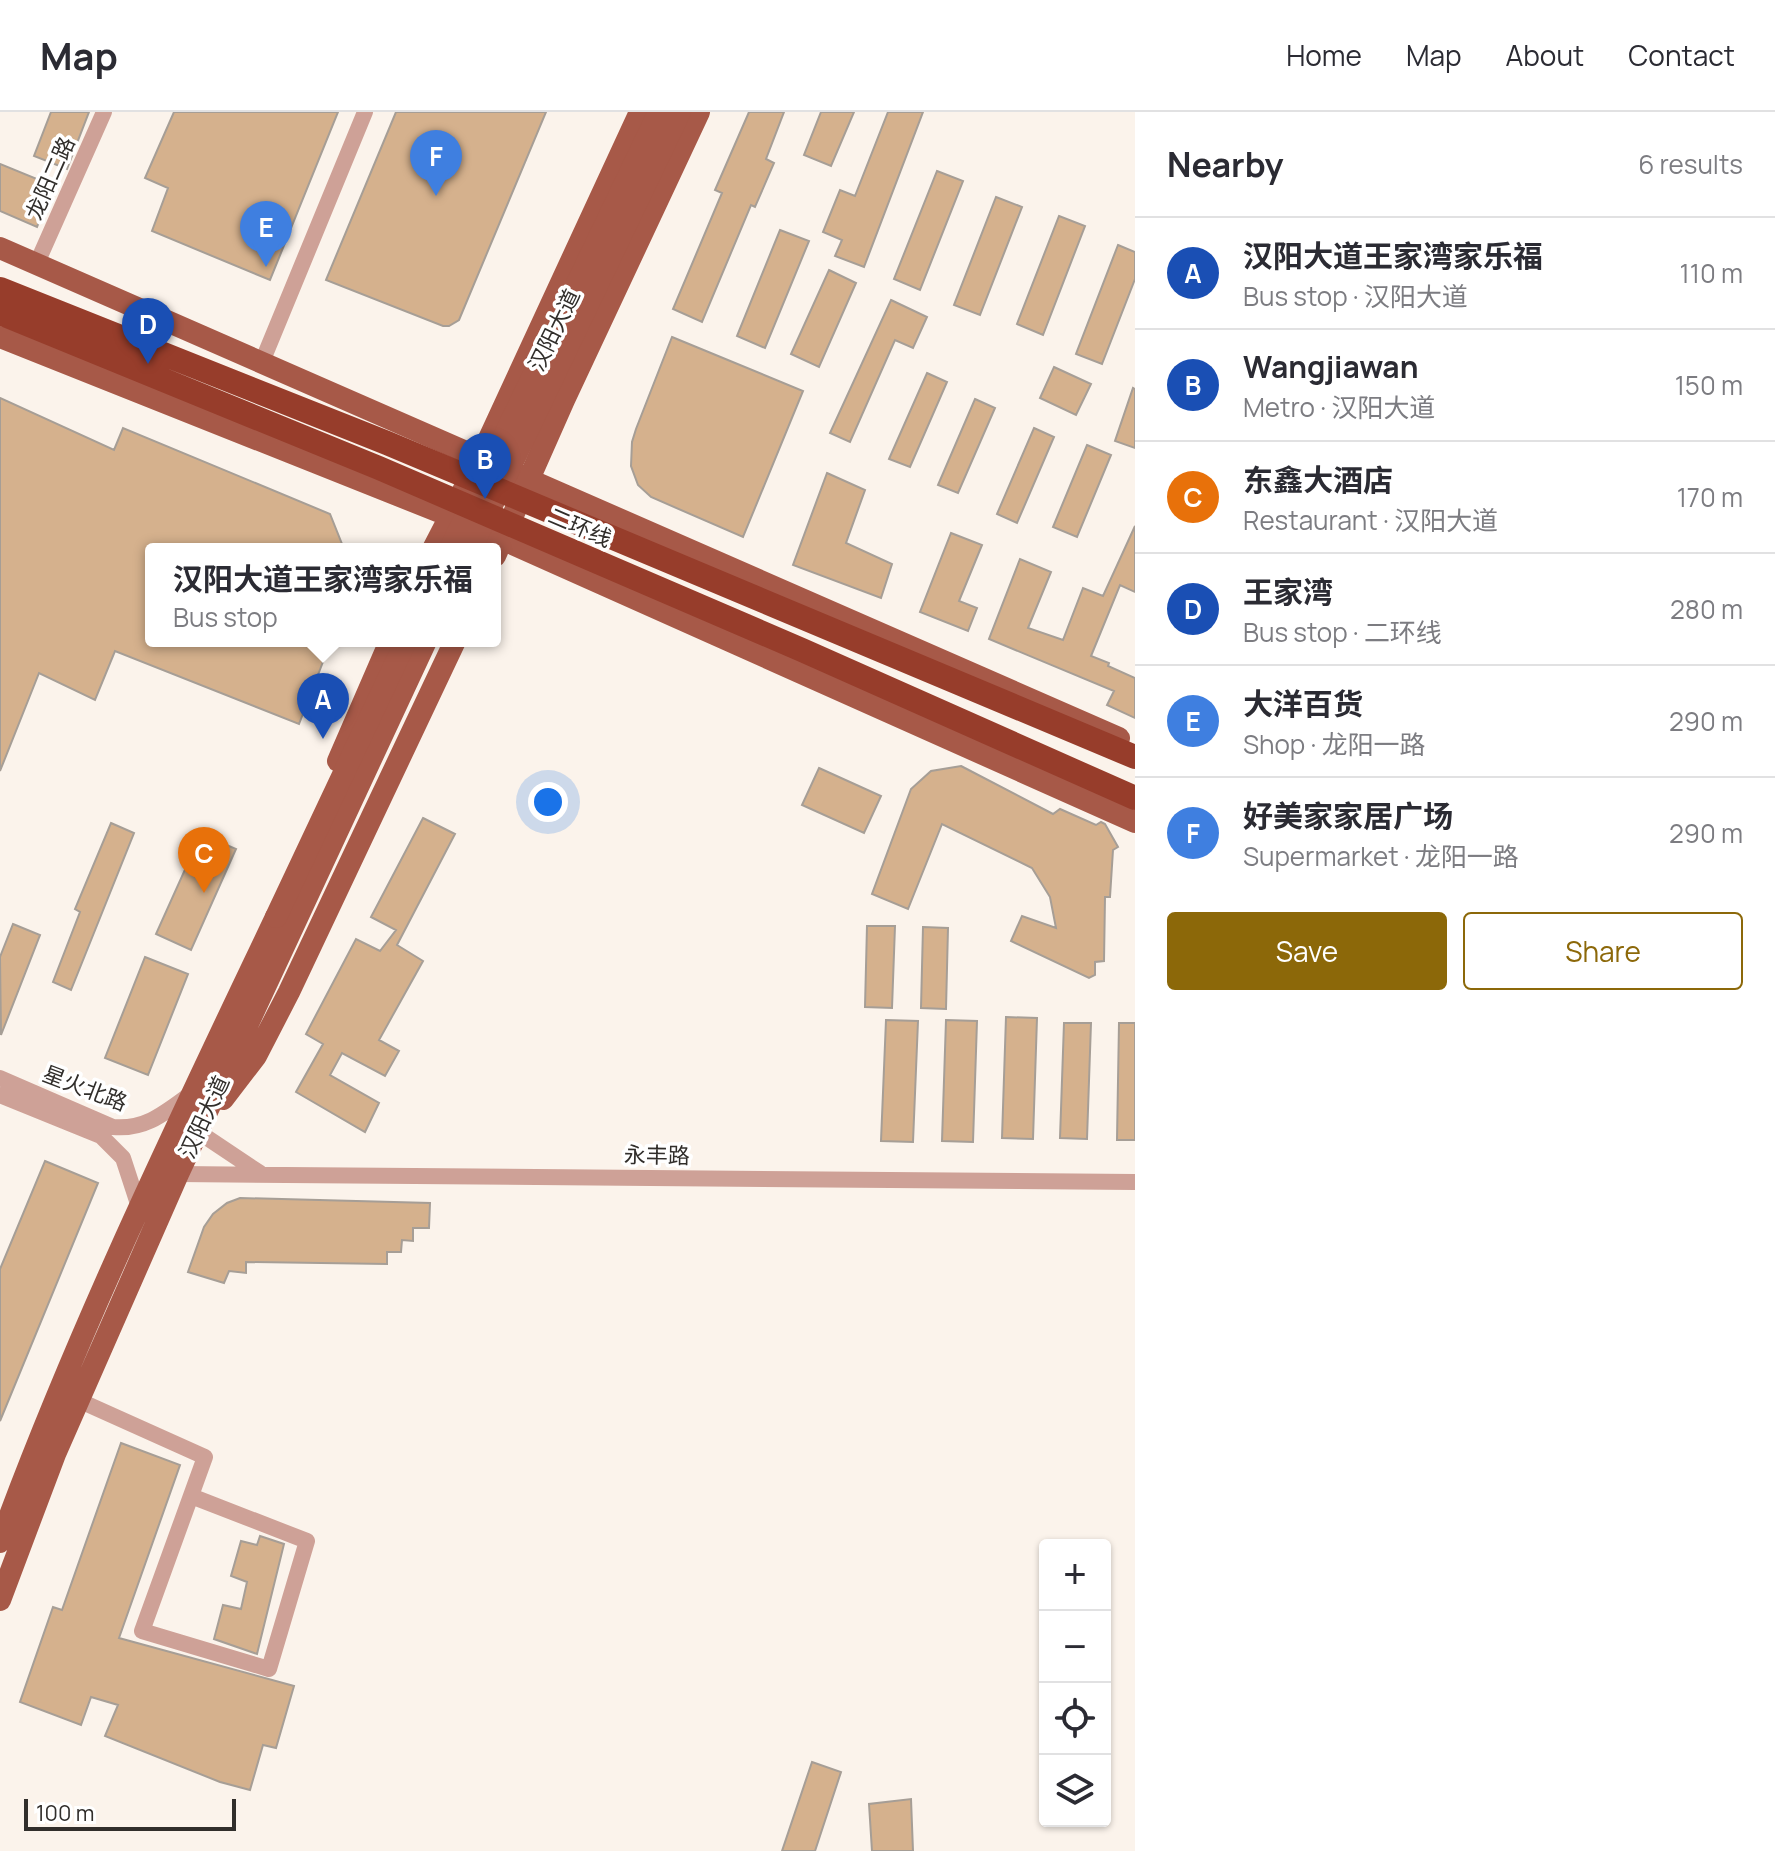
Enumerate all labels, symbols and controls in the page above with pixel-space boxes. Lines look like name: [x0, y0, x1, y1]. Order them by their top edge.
text: Map: [40, 29, 118, 81]
text: Home: [1286, 36, 1362, 74]
text: Map: [1406, 36, 1462, 74]
text: About: [1506, 36, 1584, 74]
text: Contact: [1628, 36, 1735, 74]
pin: F: [410, 130, 462, 196]
street label: 龙阳二路: [18, 132, 82, 224]
text: Nearby: [1167, 141, 1283, 187]
text: 6 results: [1638, 146, 1743, 182]
pin: E: [240, 201, 292, 267]
text: 汉阳大道王家湾家乐福: [1243, 235, 1543, 276]
text: A: [1184, 255, 1202, 291]
text: 110 m: [1680, 255, 1743, 291]
text: Bus stop · 汉阳大道: [1243, 278, 1468, 314]
street label: 汉阳大道: [521, 284, 587, 376]
pin: D: [122, 298, 174, 364]
text: Wangjiawan: [1243, 346, 1418, 387]
text: B: [1185, 367, 1201, 403]
text: 150 m: [1675, 367, 1743, 403]
text: Metro · 汉阳大道: [1243, 389, 1435, 425]
pin: B: [459, 433, 511, 499]
text: 东鑫大酒店: [1243, 459, 1393, 500]
text: C: [1183, 479, 1203, 515]
text: 170 m: [1677, 479, 1743, 515]
street label: 二环线: [544, 500, 616, 554]
text: Restaurant · 汉阳大道: [1243, 502, 1498, 538]
popup: [145, 543, 501, 647]
text: 汉阳大道王家湾家乐福: [173, 558, 473, 599]
text: 王家湾: [1243, 571, 1333, 612]
text: D: [1184, 591, 1202, 627]
text: 280 m: [1670, 591, 1743, 627]
text: Bus stop: [173, 599, 278, 635]
text: Bus stop · 二环线: [1243, 614, 1442, 650]
pin: A: [297, 673, 349, 739]
text: 大洋百货: [1243, 683, 1363, 724]
text: E: [1185, 703, 1201, 739]
text: 290 m: [1669, 703, 1743, 739]
text: Shop · 龙阳一路: [1243, 726, 1426, 762]
your location: [528, 782, 568, 822]
text: 好美家家居广场: [1243, 795, 1453, 836]
text: F: [1186, 815, 1200, 851]
text: 290 m: [1669, 815, 1743, 851]
pin: C: [178, 827, 230, 893]
text: Supermarket · 龙阳一路: [1243, 838, 1519, 874]
button: Save: [1167, 912, 1447, 990]
button: Share: [1463, 912, 1743, 990]
street label: 星火北路: [39, 1058, 131, 1118]
street label: 汉阳大道: [172, 1071, 236, 1163]
street label: 永丰路: [624, 1139, 690, 1171]
map controls: [1039, 1539, 1111, 1827]
button: +: [1039, 1539, 1111, 1611]
button: −: [1039, 1611, 1111, 1683]
button: locate: [1039, 1683, 1111, 1755]
button: layers: [1039, 1755, 1111, 1827]
scale bar: [24, 1795, 236, 1831]
text: 100 m: [36, 1798, 94, 1828]

